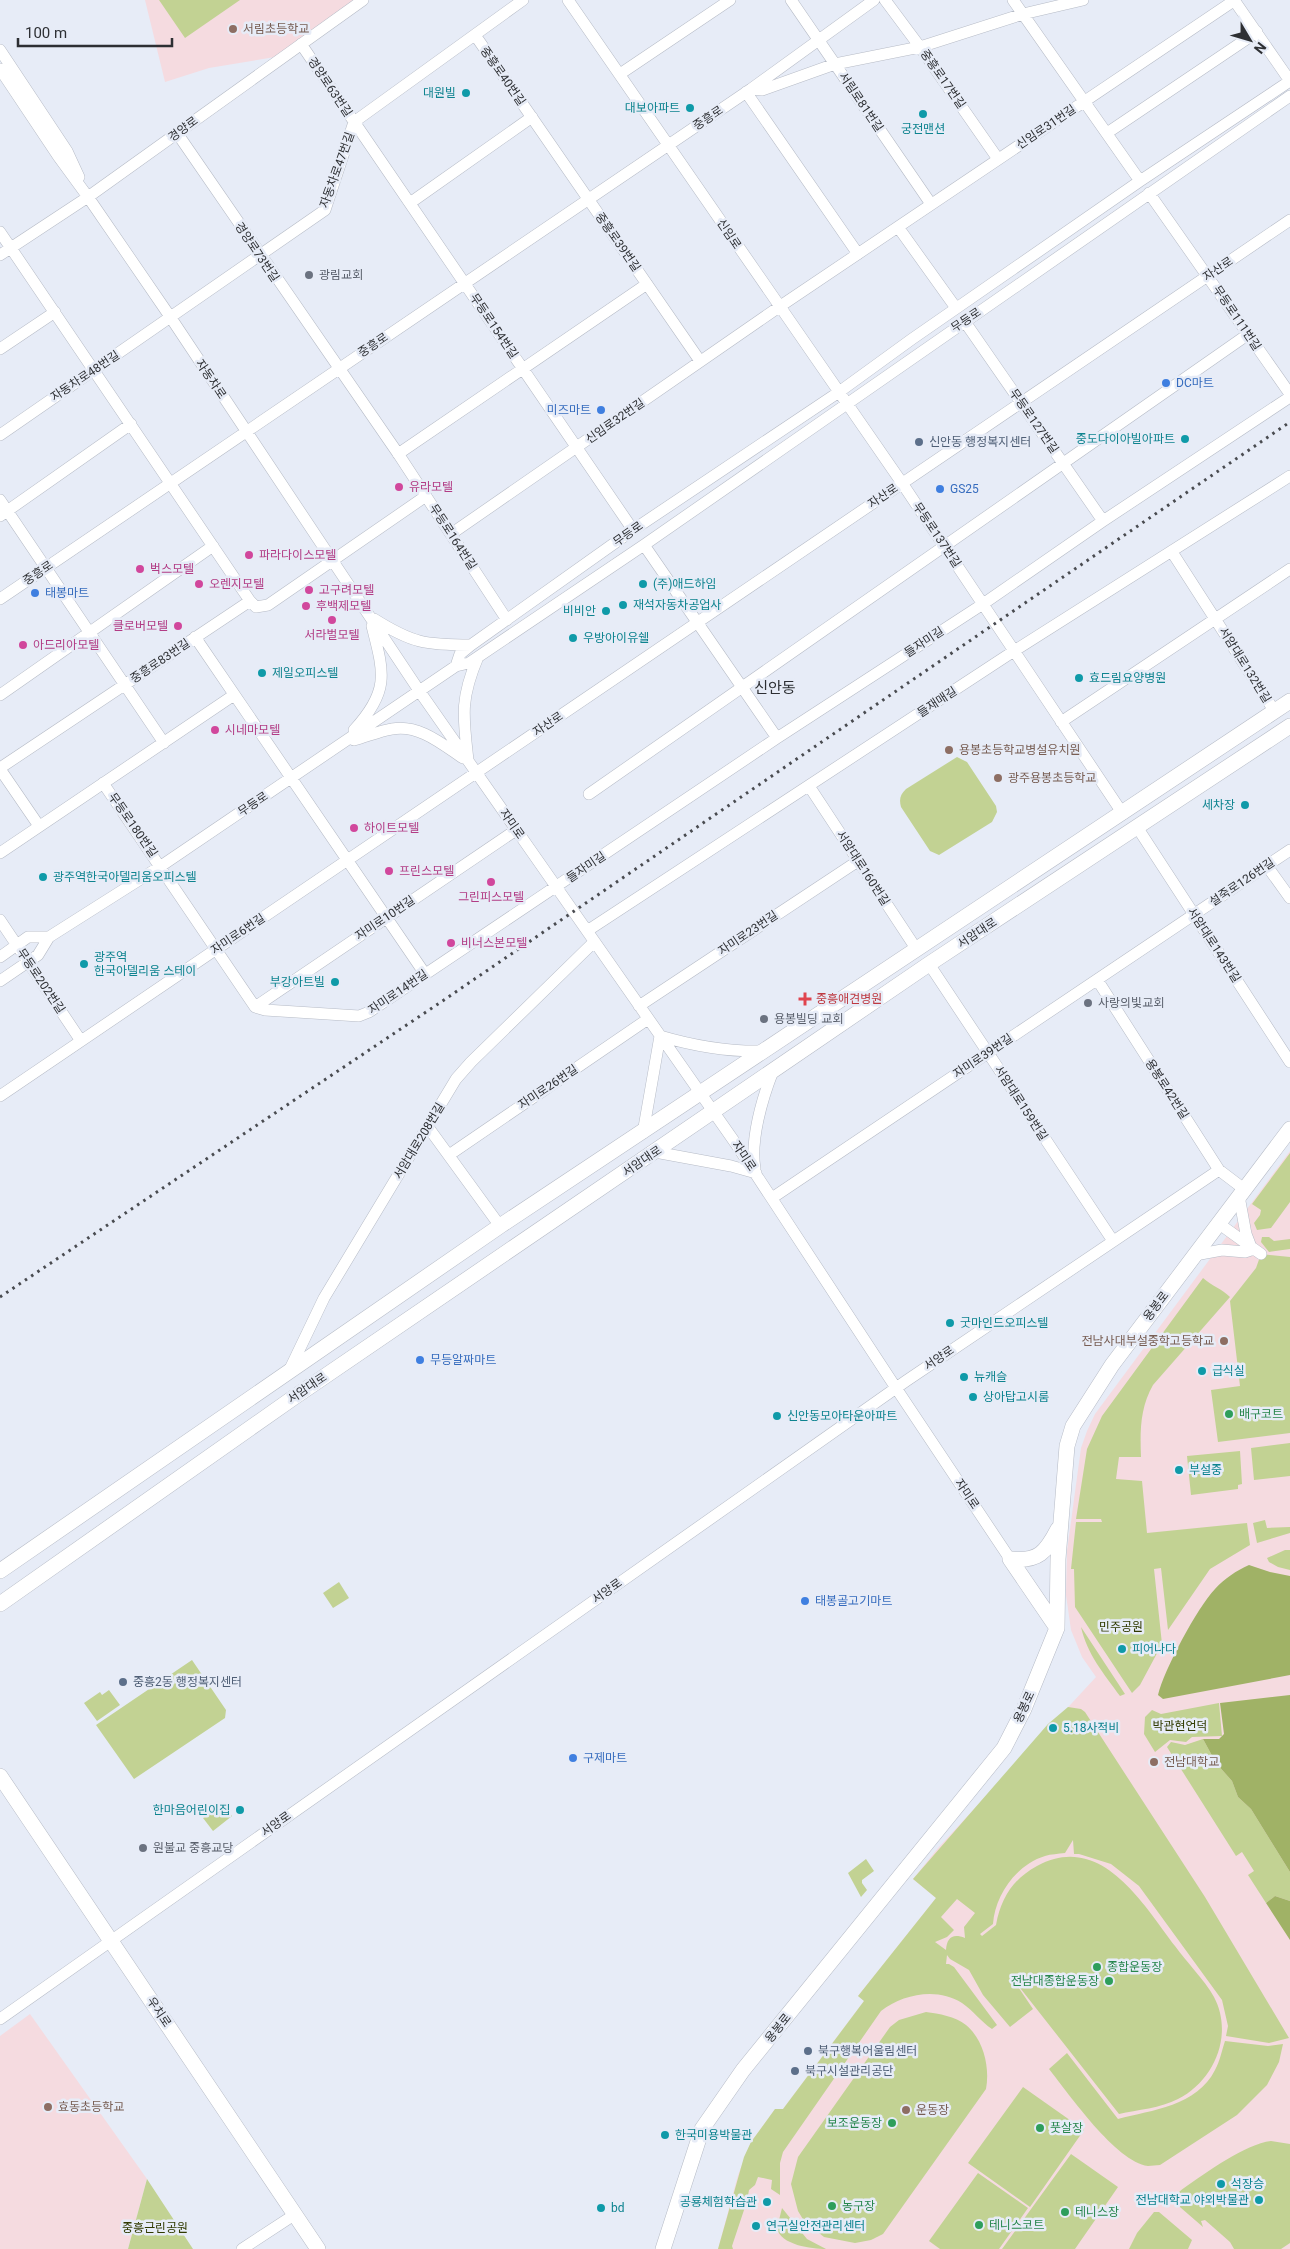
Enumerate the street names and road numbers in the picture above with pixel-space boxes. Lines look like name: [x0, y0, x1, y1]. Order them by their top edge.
street label: 중흥로40번길: [478, 44, 528, 108]
street label: 중흥로17번길: [918, 47, 968, 111]
street label: 경양로63번길: [305, 55, 355, 119]
street label: 서림로81번길: [836, 70, 886, 134]
street label: 신임로31번길: [1014, 102, 1078, 152]
street label: 중흥로: [690, 103, 726, 133]
street label: 경양로: [165, 114, 201, 144]
street label: 자동차로47번길: [317, 130, 357, 210]
street label: 중흥로39번길: [593, 210, 643, 274]
street label: 신임로: [714, 216, 744, 252]
street label: 경양로73번길: [232, 220, 282, 284]
street label: 자산로: [1200, 254, 1236, 284]
street label: 무등로111번길: [1210, 283, 1264, 353]
street label: 무등로154번길: [467, 291, 521, 361]
street label: 무등로: [948, 305, 984, 335]
street label: 중흥로: [355, 330, 391, 360]
street label: 자동차로48번길: [48, 348, 122, 404]
street label: 자동차로: [193, 357, 229, 401]
street label: 무등로127번길: [1007, 386, 1061, 456]
street label: 신임로32번길: [583, 396, 647, 446]
street label: 자산로: [865, 481, 901, 511]
street label: 무등로137번길: [910, 500, 964, 570]
street label: 무등로164번길: [427, 502, 479, 572]
street label: 무등로: [610, 519, 646, 549]
street label: 중흥로: [20, 558, 56, 588]
street label: 들자미길: [902, 624, 946, 660]
street label: 서암대로132번길: [1216, 625, 1274, 705]
street label: 중흥로83번길: [128, 636, 192, 686]
street label: 들재매길: [915, 684, 959, 720]
street label: 자산로: [530, 709, 566, 739]
street label: 무등로: [235, 789, 271, 819]
street label: 무등로180번길: [106, 790, 160, 860]
street label: 자미로: [497, 806, 527, 842]
street label: 서암대로160번길: [834, 828, 892, 908]
street label: 들자미길: [564, 849, 608, 885]
street label: 설죽로126번길: [1207, 855, 1277, 909]
street label: 자미로10번길: [353, 893, 417, 943]
street label: 서암대로143번길: [1185, 905, 1243, 985]
street label: 자미로23번길: [716, 908, 780, 958]
street label: 자미로6번길: [208, 911, 268, 957]
street label: 서암대로: [955, 915, 999, 951]
street label: 무등로202번길: [14, 946, 68, 1016]
street label: 자미로14번길: [366, 967, 430, 1017]
street label: 자미로39번길: [951, 1031, 1015, 1081]
street label: 용봉로42번길: [1142, 1056, 1192, 1122]
street label: 자미로26번길: [516, 1062, 580, 1112]
street label: 서암대로159번길: [992, 1063, 1050, 1143]
street label: 서암대로208번길: [391, 1100, 447, 1182]
street label: 자미로: [729, 1138, 759, 1174]
street label: 서암대로: [620, 1143, 664, 1179]
street label: 용봉로: [1140, 1289, 1172, 1323]
street label: 서양로: [921, 1343, 957, 1373]
street label: 서암대로: [285, 1370, 329, 1406]
street label: 자미로: [952, 1476, 982, 1512]
street label: 서양로: [589, 1576, 625, 1606]
street label: 용봉로: [1011, 1689, 1037, 1725]
street label: 서양로: [258, 1809, 294, 1839]
street label: 우치로: [144, 1994, 174, 2030]
street label: 용봉로: [762, 2011, 794, 2045]

